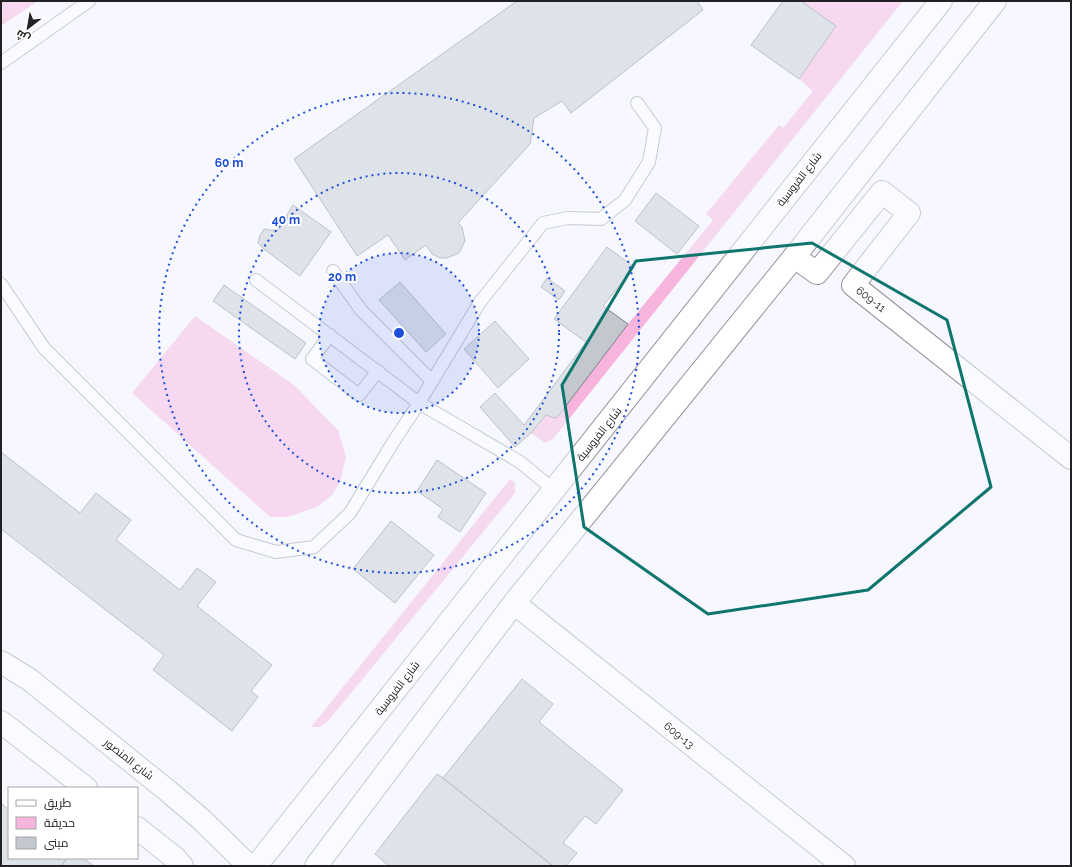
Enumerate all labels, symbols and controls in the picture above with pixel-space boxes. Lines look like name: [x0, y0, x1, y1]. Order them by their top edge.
north arrow: [8, 8, 48, 48]
text: ش: [14, 27, 33, 45]
street label: شارع الفروسية: [774, 150, 825, 210]
text: 60 m: [215, 156, 243, 170]
text: 40 m: [272, 213, 300, 227]
text: 20 m: [328, 270, 356, 284]
street label: 609-11: [853, 284, 888, 315]
centre of rings: [392, 326, 406, 340]
street label: شارع الفروسية: [574, 405, 625, 465]
street label: شارع الفروسية: [372, 659, 423, 719]
street label: 609-13: [661, 719, 696, 752]
street label: شارع المنصور: [100, 735, 156, 784]
legend: [8, 787, 138, 859]
text: طريق: [44, 796, 72, 810]
text: حديقة: [44, 816, 75, 830]
text: مبنى: [44, 836, 69, 850]

